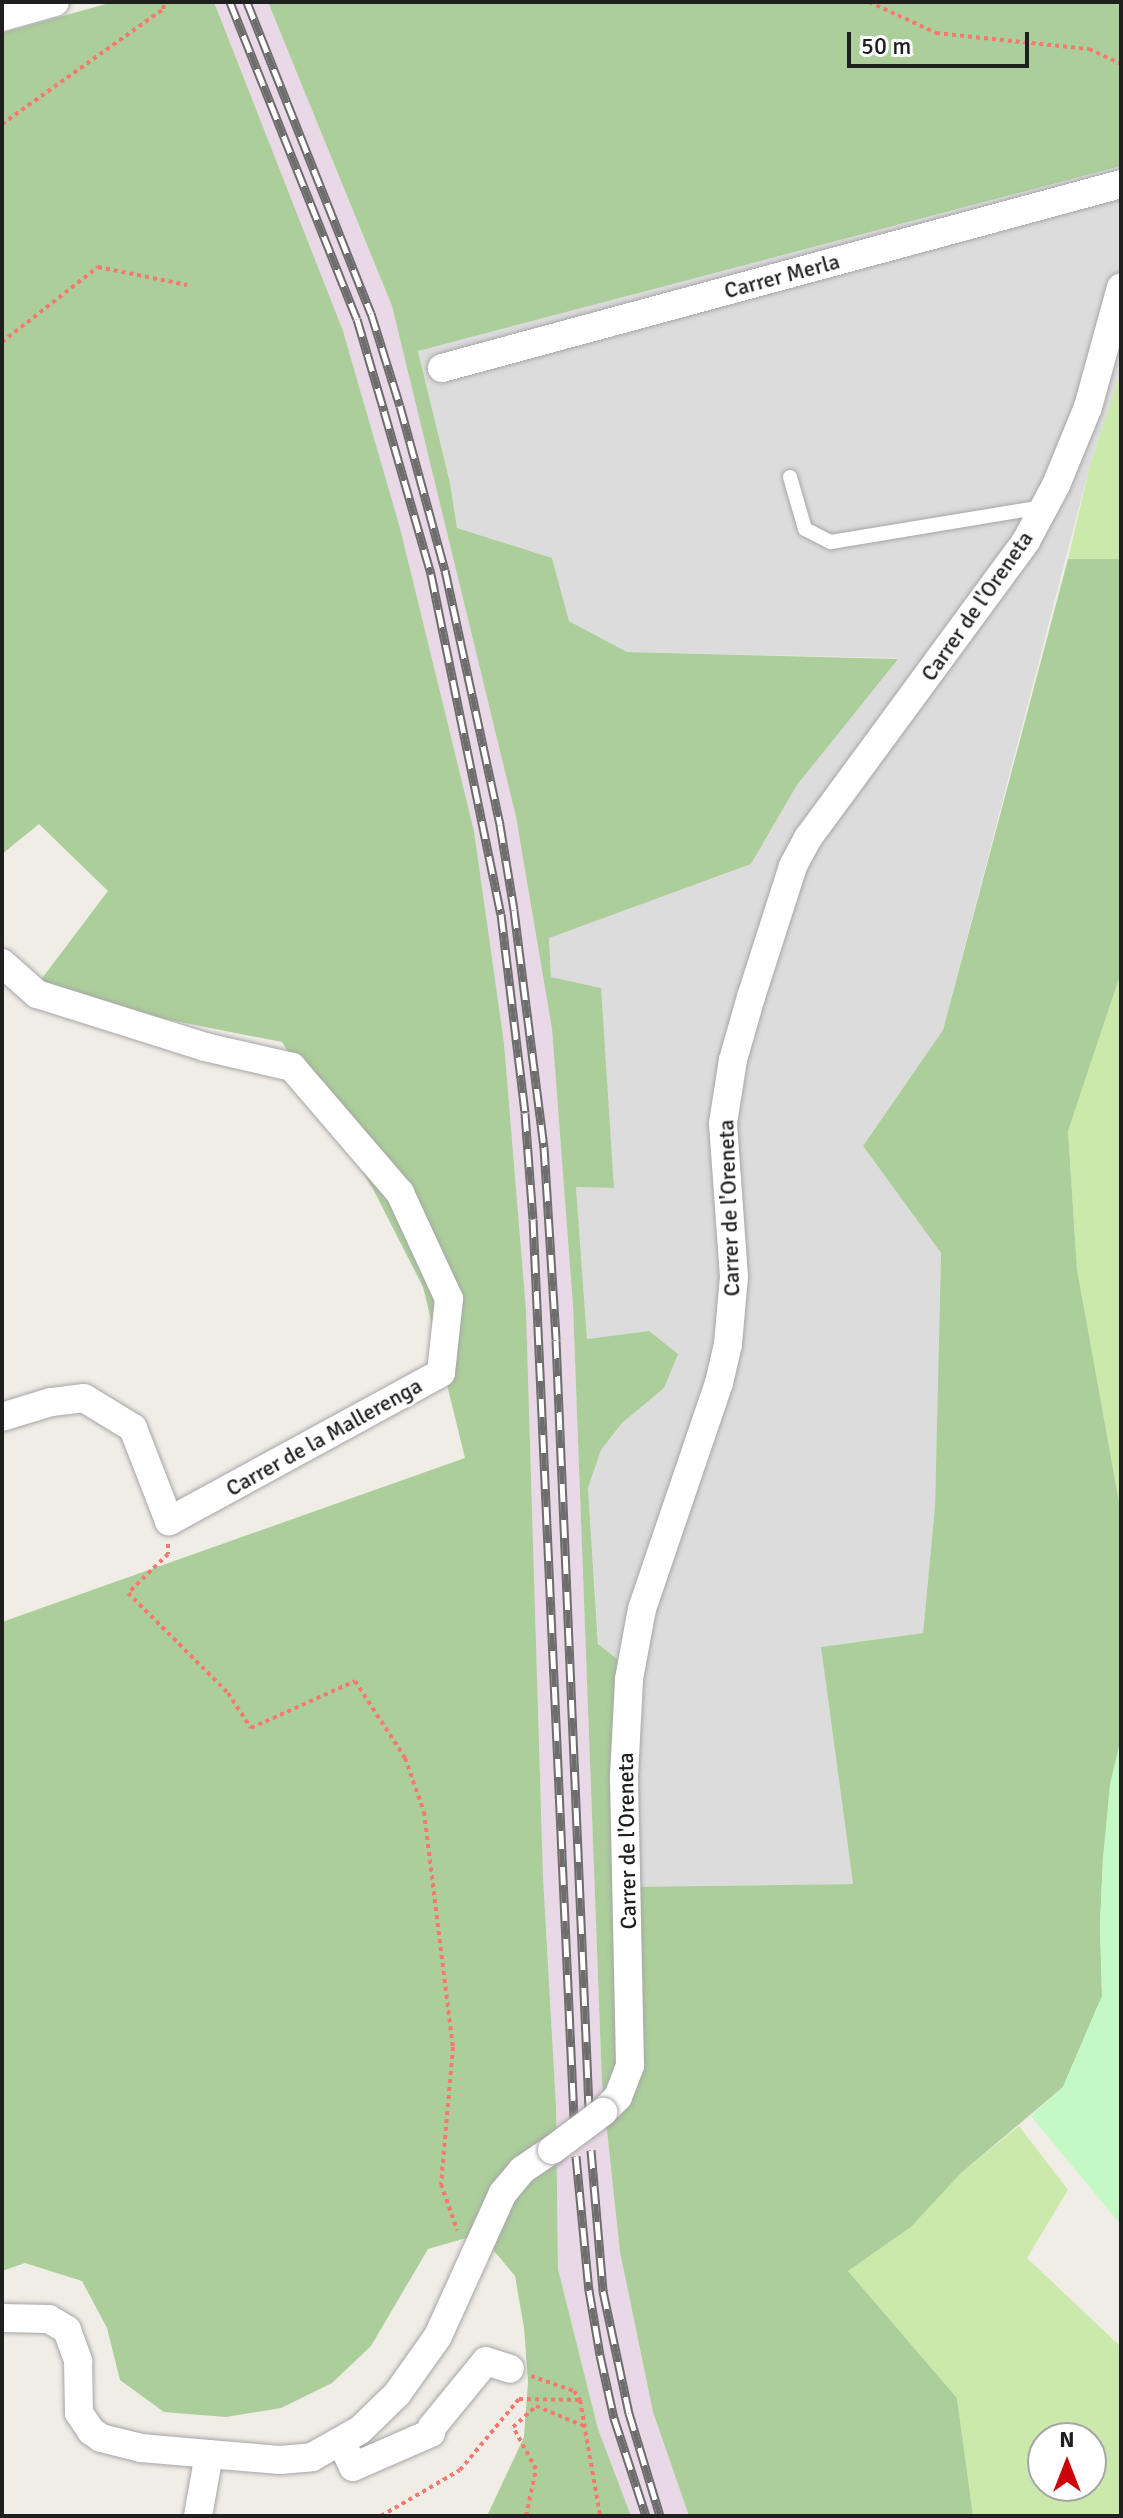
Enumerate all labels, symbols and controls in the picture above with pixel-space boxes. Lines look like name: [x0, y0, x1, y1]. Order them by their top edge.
scale bar: [851, 16, 1033, 66]
text: 50 m: [861, 31, 911, 61]
street label: Carrer Merla: [721, 248, 843, 304]
street label: Carrer de l'Oreneta: [915, 526, 1039, 686]
street label: Carrer de l'Oreneta: [713, 1119, 745, 1297]
street label: Carrer de la Mallerenga: [221, 1372, 427, 1502]
street label: Carrer de l'Oreneta: [612, 1752, 642, 1930]
north arrow: [1027, 2422, 1107, 2502]
text: N: [1059, 2426, 1075, 2453]

